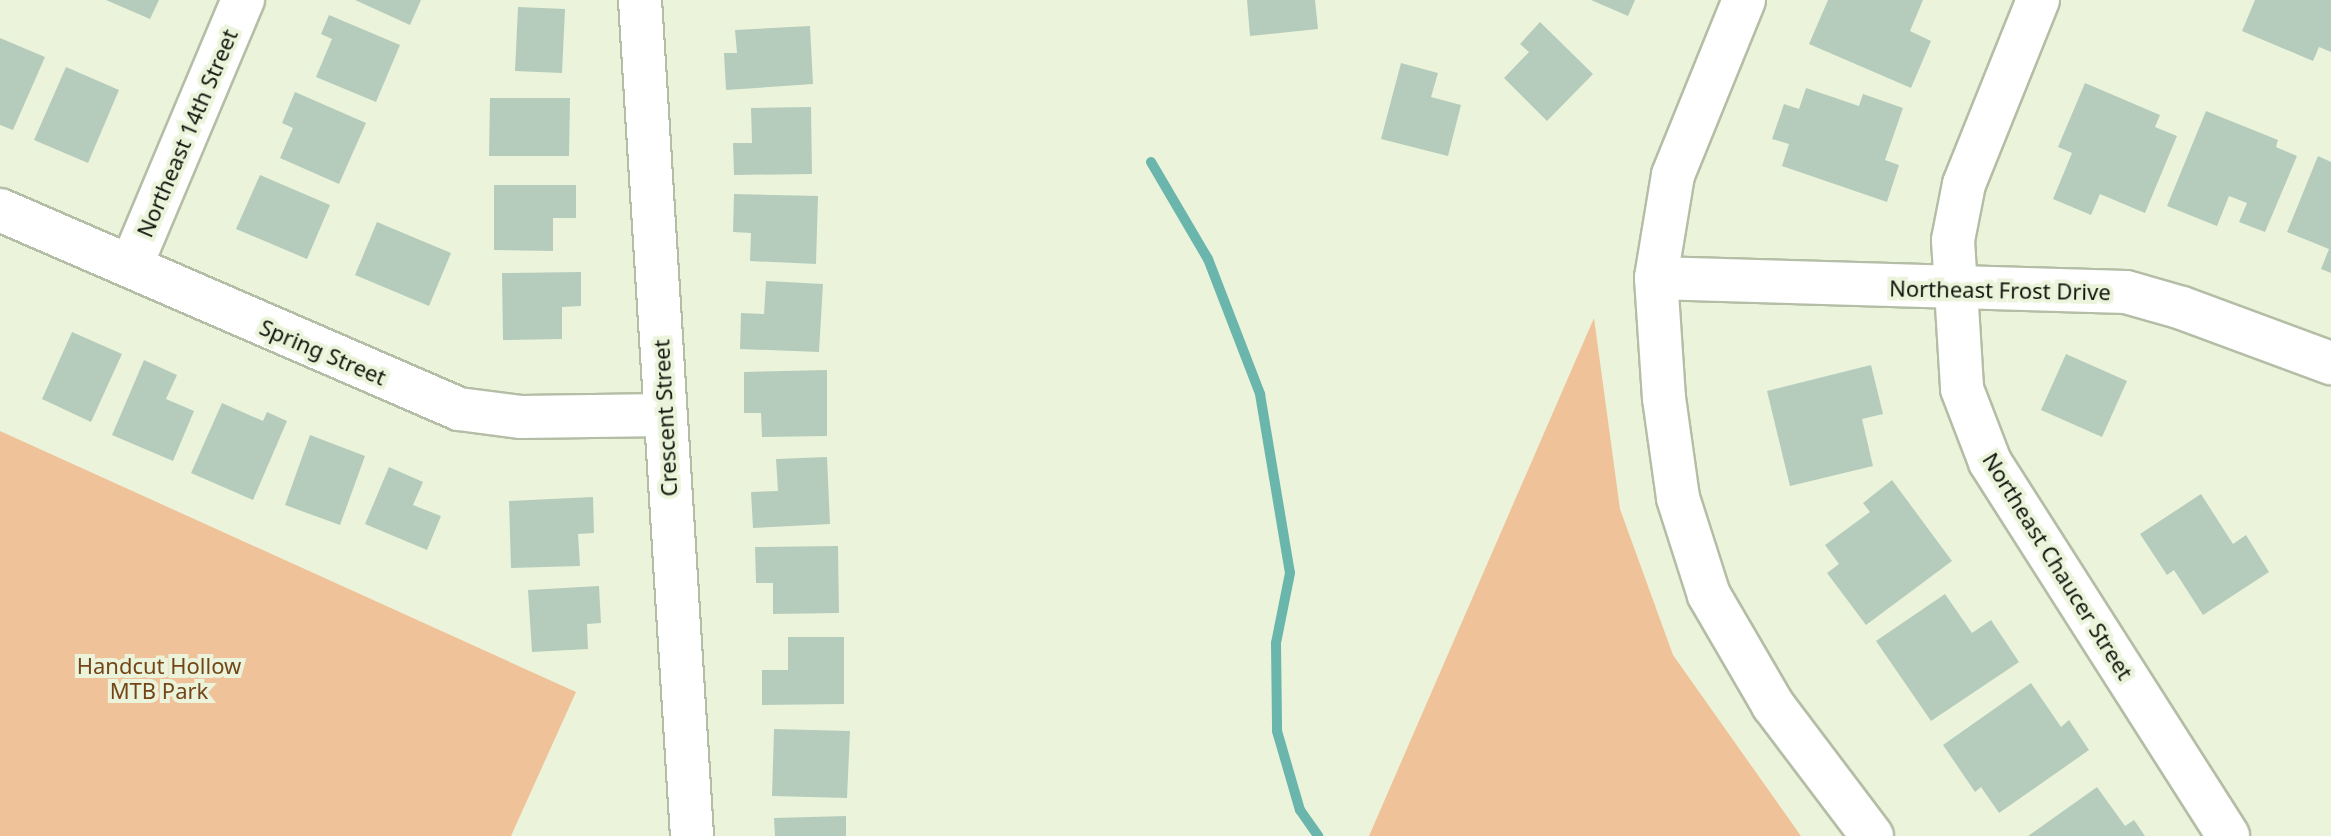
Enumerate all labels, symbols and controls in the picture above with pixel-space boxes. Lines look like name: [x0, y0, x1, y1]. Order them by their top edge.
street label: Northeast 14th Street: [131, 25, 243, 241]
street label: Northeast Frost Drive: [1889, 275, 2111, 305]
street label: Spring Street: [256, 314, 390, 390]
street label: Crescent Street: [648, 339, 682, 497]
street label: Northeast Chaucer Street: [1977, 448, 2139, 684]
park label: Handcut Hollow MTB Park: [77, 652, 241, 704]

